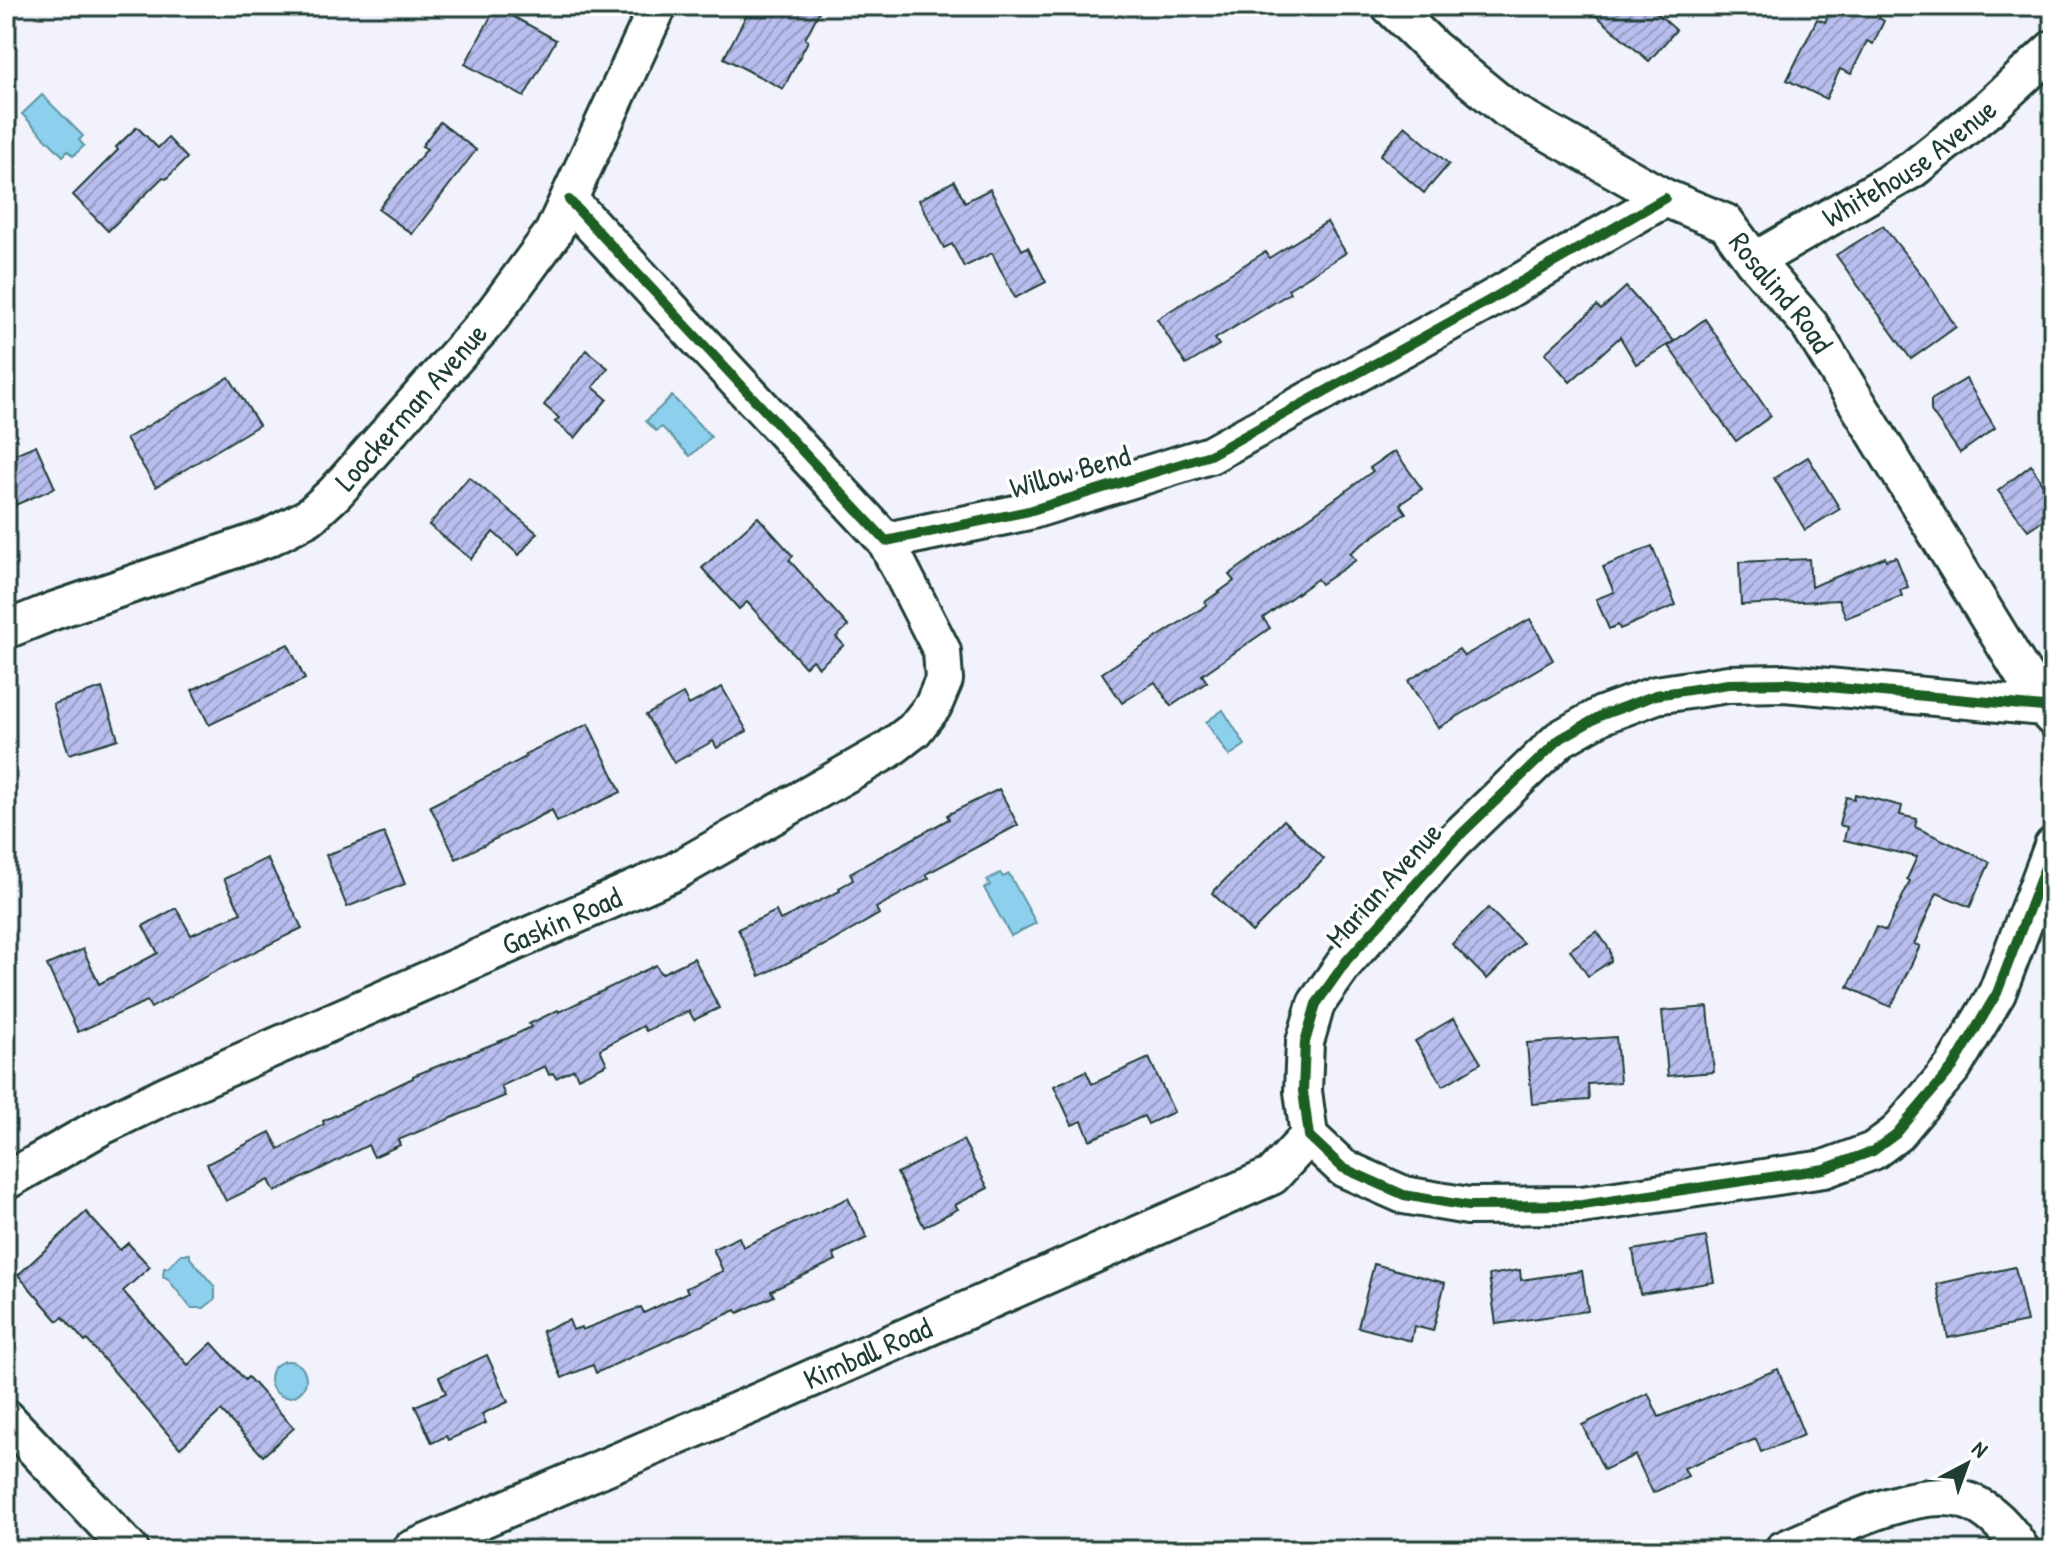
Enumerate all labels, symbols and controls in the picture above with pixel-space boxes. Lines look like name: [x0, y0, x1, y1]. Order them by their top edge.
street label: Whitehouse Avenue: [1815, 89, 2005, 236]
street label: Rosalind Road: [1720, 224, 1843, 360]
street label: Loockerman Avenue: [325, 314, 496, 499]
street label: Willow Bend: [1005, 435, 1135, 507]
street label: Marian Avenue: [1316, 813, 1450, 956]
street label: Gaskin Road: [495, 876, 628, 964]
street label: Kimball Road: [797, 1307, 938, 1398]
north arrow: [1927, 1424, 2007, 1504]
text: N: [1966, 1434, 1995, 1464]

